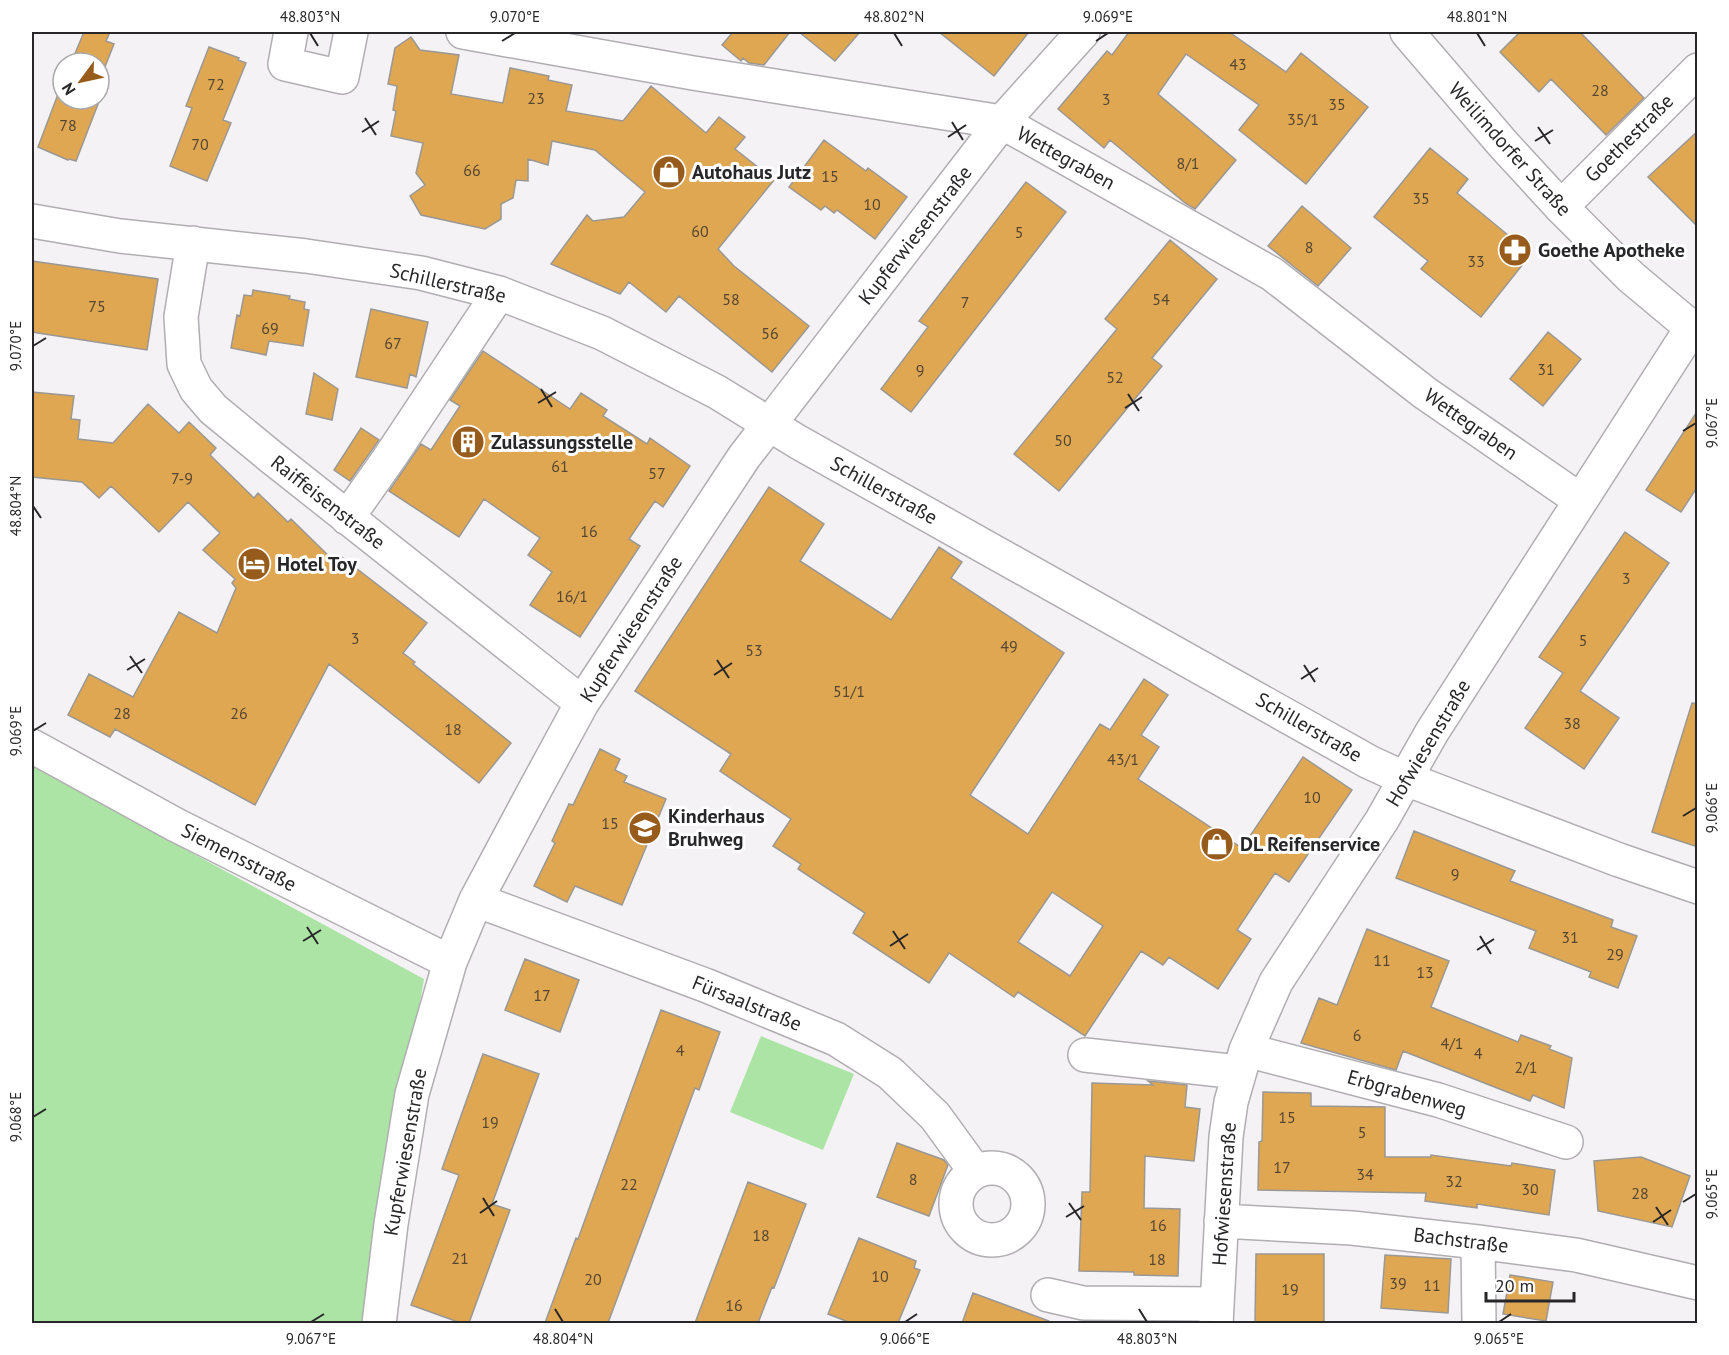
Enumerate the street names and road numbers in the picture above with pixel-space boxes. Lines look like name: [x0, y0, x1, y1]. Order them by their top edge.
street label: Weilimdorfer Straße: [1443, 77, 1577, 221]
street label: Goethestraße: [1579, 88, 1679, 188]
street label: Wettegraben: [1012, 120, 1120, 196]
street label: Kupferwiesenstraße: [852, 160, 978, 310]
street label: Schillerstraße: [387, 257, 509, 309]
street label: Wettegraben: [1419, 382, 1523, 466]
street label: Raiffeisenstraße: [265, 449, 391, 555]
street label: Schillerstraße: [826, 450, 942, 530]
street label: Kupferwiesenstraße: [574, 551, 688, 707]
street label: Hofwiesenstraße: [1380, 675, 1476, 811]
street label: Schillerstraße: [1251, 686, 1367, 768]
street label: Siemensstraße: [177, 817, 301, 897]
street label: Fürsaalstraße: [688, 969, 806, 1037]
street label: Erbgrabenweg: [1344, 1064, 1470, 1122]
street label: Kupferwiesenstraße: [377, 1066, 433, 1238]
street label: Hofwiesenstraße: [1206, 1121, 1242, 1267]
street label: Bachstraße: [1412, 1221, 1510, 1259]

